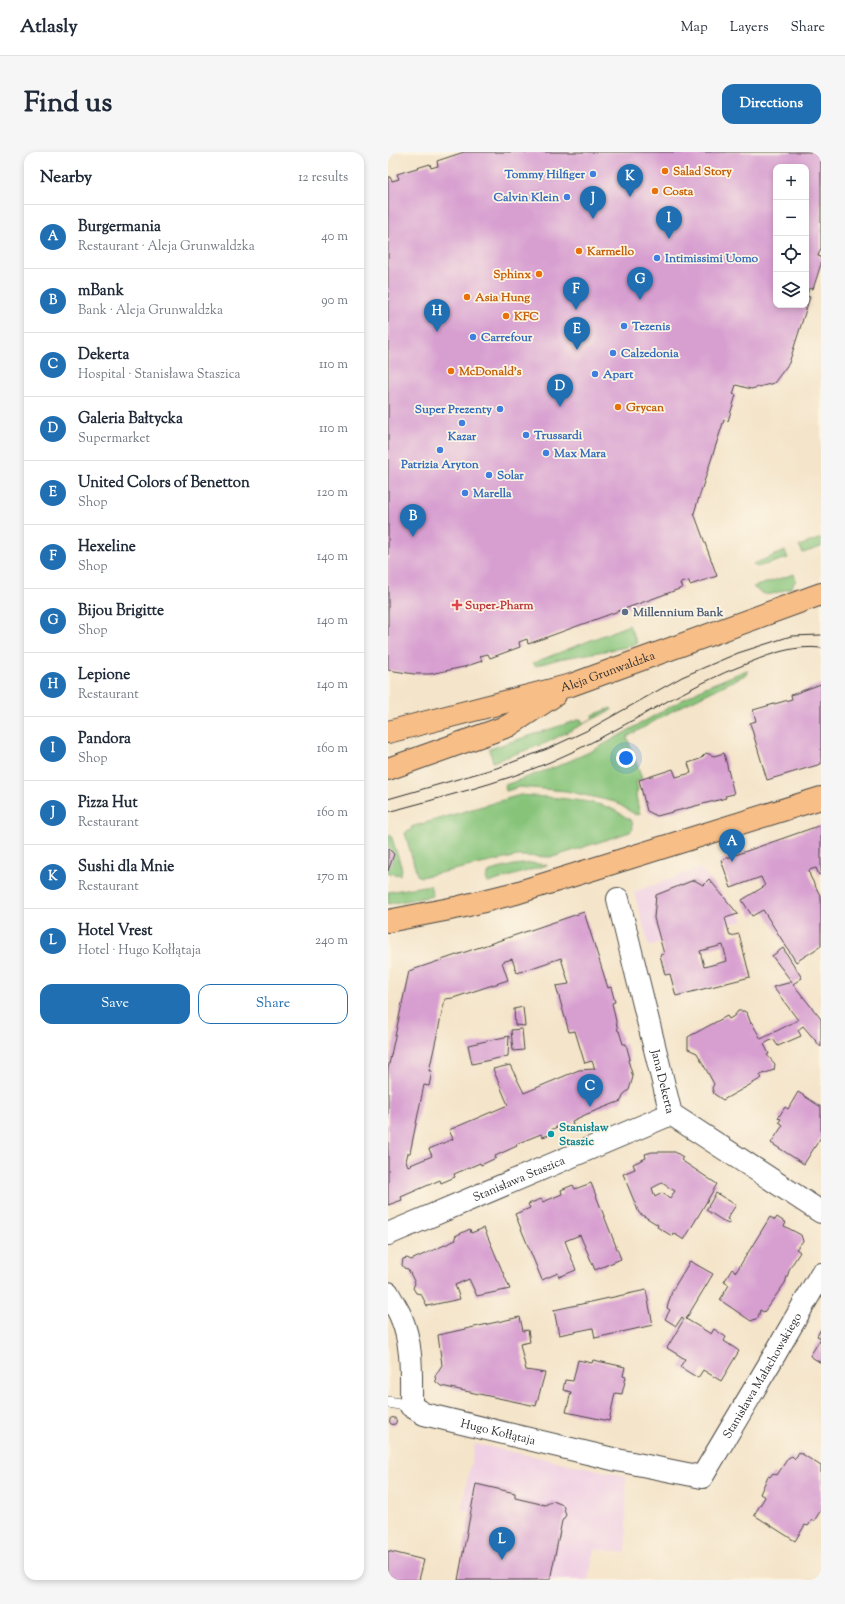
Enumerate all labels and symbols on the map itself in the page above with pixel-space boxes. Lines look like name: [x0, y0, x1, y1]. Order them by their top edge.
place label: Salad Story: [673, 163, 732, 181]
pin: K: [617, 164, 643, 197]
place label: Tommy Hilfiger: [503, 166, 585, 184]
marker: Salad Story: [660, 166, 670, 176]
marker: Tommy Hilfiger: [588, 169, 598, 179]
place label: Costa: [663, 183, 694, 201]
pin: J: [580, 186, 606, 219]
marker: Costa: [650, 186, 660, 196]
place label: Calvin Klein: [493, 189, 560, 207]
marker: Calvin Klein: [562, 192, 572, 202]
pin: I: [656, 206, 682, 239]
place label: Karmello: [586, 243, 634, 261]
marker: Karmello: [574, 246, 584, 256]
place label: Intimissimi Uomo: [664, 250, 758, 268]
marker: Intimissimi Uomo: [652, 253, 662, 263]
place label: Sphinx: [493, 266, 531, 284]
pin: G: [627, 267, 653, 300]
marker: Sphinx: [534, 269, 544, 279]
pin: F: [563, 277, 589, 310]
place label: Asia Hung: [474, 289, 530, 307]
marker: Asia Hung: [462, 292, 472, 302]
pin: H: [424, 299, 450, 332]
place label: KFC: [513, 308, 539, 326]
marker: KFC: [501, 311, 511, 321]
pin: E: [564, 317, 590, 350]
place label: Tezenis: [631, 318, 671, 336]
marker: Tezenis: [619, 321, 629, 331]
place label: Carrefour: [481, 329, 533, 347]
marker: Carrefour: [468, 332, 478, 342]
place label: Calzedonia: [621, 345, 679, 363]
marker: Calzedonia: [608, 348, 618, 358]
place label: McDonald's: [458, 363, 522, 381]
marker: McDonald's: [446, 366, 456, 376]
place label: Apart: [602, 366, 634, 384]
marker: Apart: [590, 369, 600, 379]
pin: D: [547, 374, 573, 407]
place label: Grycan: [626, 399, 665, 417]
place label: Super Prezenty: [415, 401, 492, 419]
marker: Grycan: [613, 402, 623, 412]
marker: Super Prezenty: [495, 404, 505, 414]
marker: Kazar: [457, 418, 467, 428]
place label: Trussardi: [533, 427, 583, 445]
place label: Kazar: [447, 428, 477, 446]
marker: Trussardi: [521, 430, 531, 440]
marker: Patrizia Aryton: [435, 445, 445, 455]
place label: Max Mara: [553, 445, 607, 463]
marker: Max Mara: [541, 448, 551, 458]
place label: Patrizia Aryton: [400, 456, 480, 474]
place label: Solar: [497, 467, 524, 485]
marker: Solar: [484, 470, 494, 480]
place label: Marella: [472, 485, 512, 503]
marker: Marella: [460, 488, 470, 498]
pin: B: [400, 504, 426, 537]
place label: Super-Pharm: [465, 597, 534, 615]
marker: Super-Pharm: [452, 600, 462, 610]
place label: Millennium Bank: [632, 604, 724, 622]
marker: Millennium Bank: [620, 607, 630, 617]
street label: Aleja Grunwaldzka: [559, 647, 658, 697]
your location: [616, 748, 636, 768]
pin: A: [719, 829, 745, 862]
street label: Jana Dekerta: [645, 1047, 679, 1116]
pin: C: [577, 1074, 603, 1107]
place label: Stanisław Staszic: [559, 1119, 609, 1151]
marker: Stanisław Staszic: [546, 1129, 556, 1139]
street label: Stanisława Staszica: [470, 1152, 568, 1207]
street label: Stanisława Małachowskiego: [719, 1309, 807, 1442]
street label: Hugo Kołłątaja: [459, 1415, 538, 1450]
pin: L: [489, 1527, 515, 1560]

